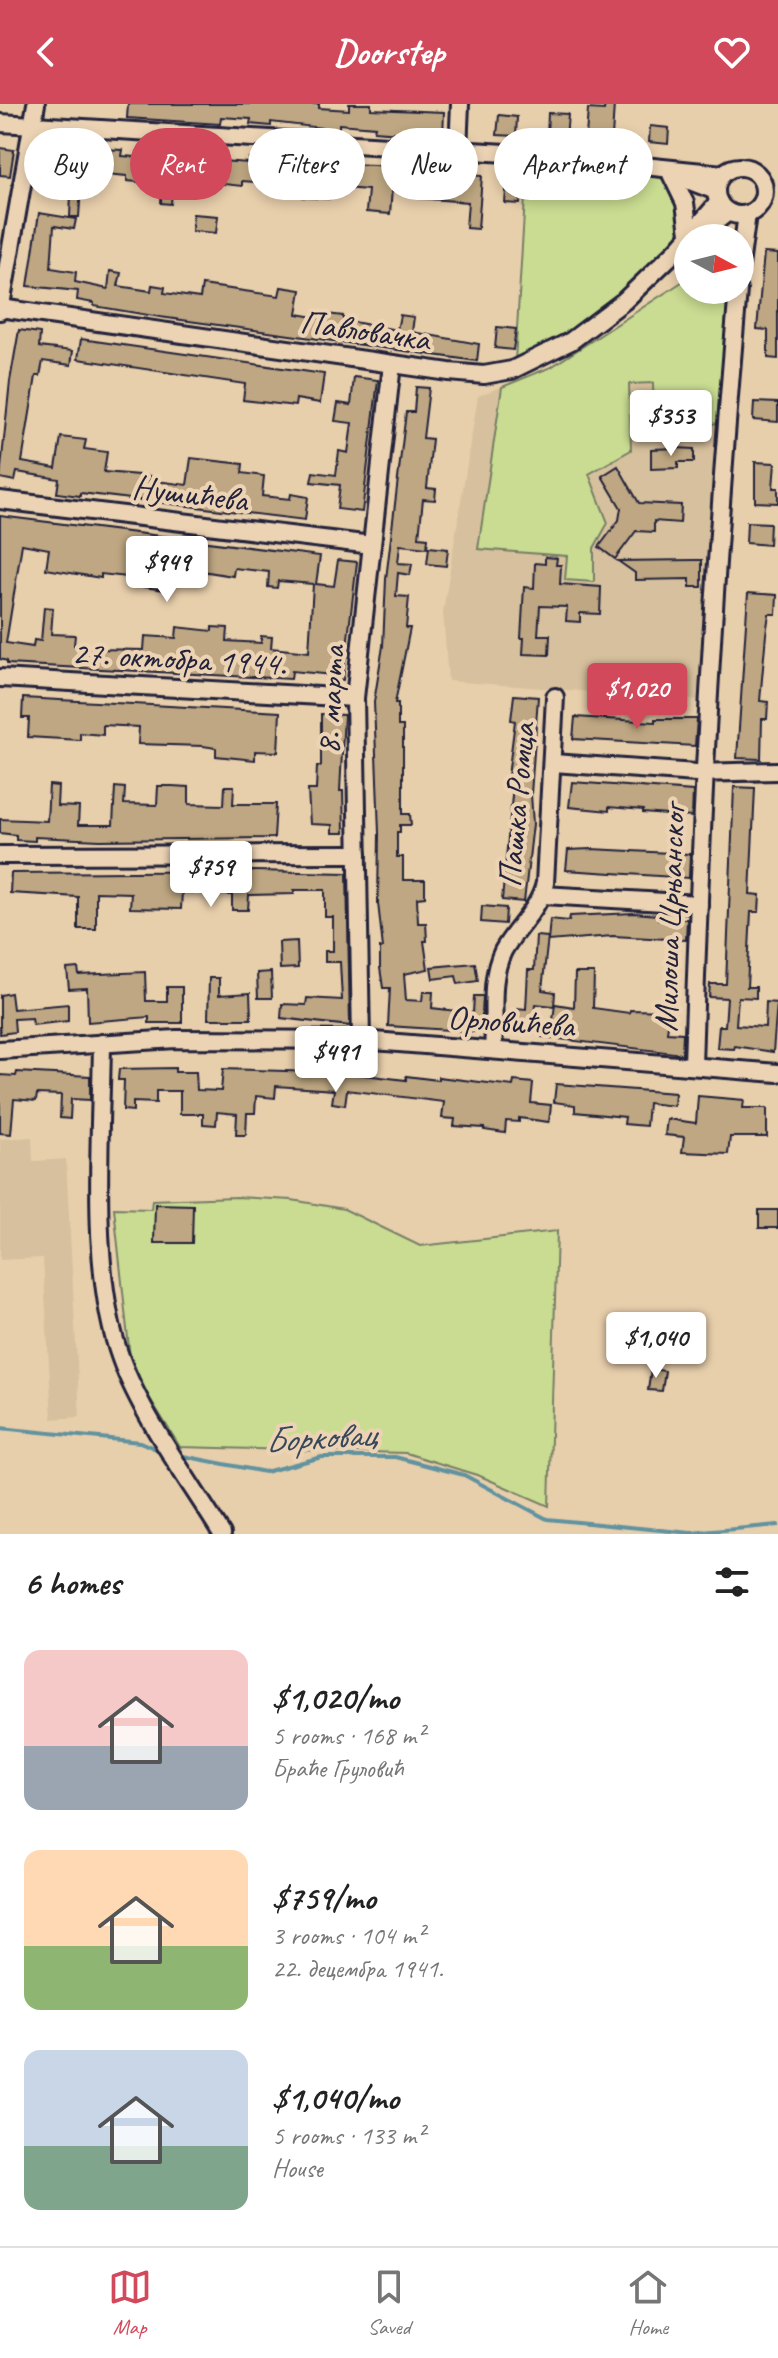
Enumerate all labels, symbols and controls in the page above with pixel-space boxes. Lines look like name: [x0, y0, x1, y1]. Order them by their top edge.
text: Doorstep: [334, 29, 444, 75]
icon: back: [24, 30, 68, 74]
icon: heart: [710, 30, 754, 74]
chip: Buy: [24, 128, 114, 200]
chip: Rent: [130, 128, 232, 200]
chip: Filters: [248, 128, 365, 200]
chip: New: [381, 128, 478, 200]
chip: Apartment: [494, 128, 653, 200]
north arrow: [674, 224, 754, 304]
map controls: [674, 224, 754, 304]
street label: Павловачка: [298, 300, 435, 361]
pin: $353: [624, 390, 718, 458]
text: $353: [648, 399, 694, 432]
street label: Нушићева: [130, 465, 252, 522]
pin: $949: [120, 536, 214, 604]
text: $949: [144, 545, 190, 578]
street label: 27. октобра 1944.: [71, 631, 288, 685]
street label: 8. марта: [306, 642, 354, 755]
pin: $1,020: [572, 663, 702, 731]
text: $1,020: [605, 672, 669, 705]
street label: Пашка Ромца: [487, 719, 545, 889]
street label: Милоша Црњанског: [644, 799, 695, 1032]
pin: $759: [164, 841, 258, 909]
text: $759: [188, 850, 234, 883]
street label: Орловићева: [446, 995, 578, 1047]
pin: $491: [289, 1026, 383, 1094]
text: $491: [313, 1035, 359, 1068]
pin: $1,040: [591, 1312, 721, 1380]
text: $1,040: [624, 1321, 688, 1354]
water label: Борковац: [263, 1410, 381, 1464]
icon: filters: [710, 1560, 754, 1604]
text: 6 homes: [24, 1561, 121, 1604]
text: $1,020/mo: [272, 1676, 399, 1719]
icon: home: [88, 1682, 184, 1778]
text: 5 rooms · 168 m²: [272, 1719, 424, 1752]
text: Браће Груловић: [272, 1752, 403, 1785]
text: $759/mo: [272, 1876, 376, 1919]
icon: home: [88, 1882, 184, 1978]
text: 3 rooms · 104 m²: [272, 1919, 424, 1952]
text: 22. децембра 1941.: [272, 1952, 443, 1985]
text: $1,040/mo: [272, 2076, 399, 2119]
icon: home: [88, 2082, 184, 2178]
text: 5 rooms · 133 m²: [272, 2119, 424, 2152]
text: House: [272, 2152, 323, 2185]
tab: Map: [108, 2265, 152, 2341]
tab: Saved: [367, 2265, 411, 2341]
tab: Home: [626, 2265, 670, 2341]

